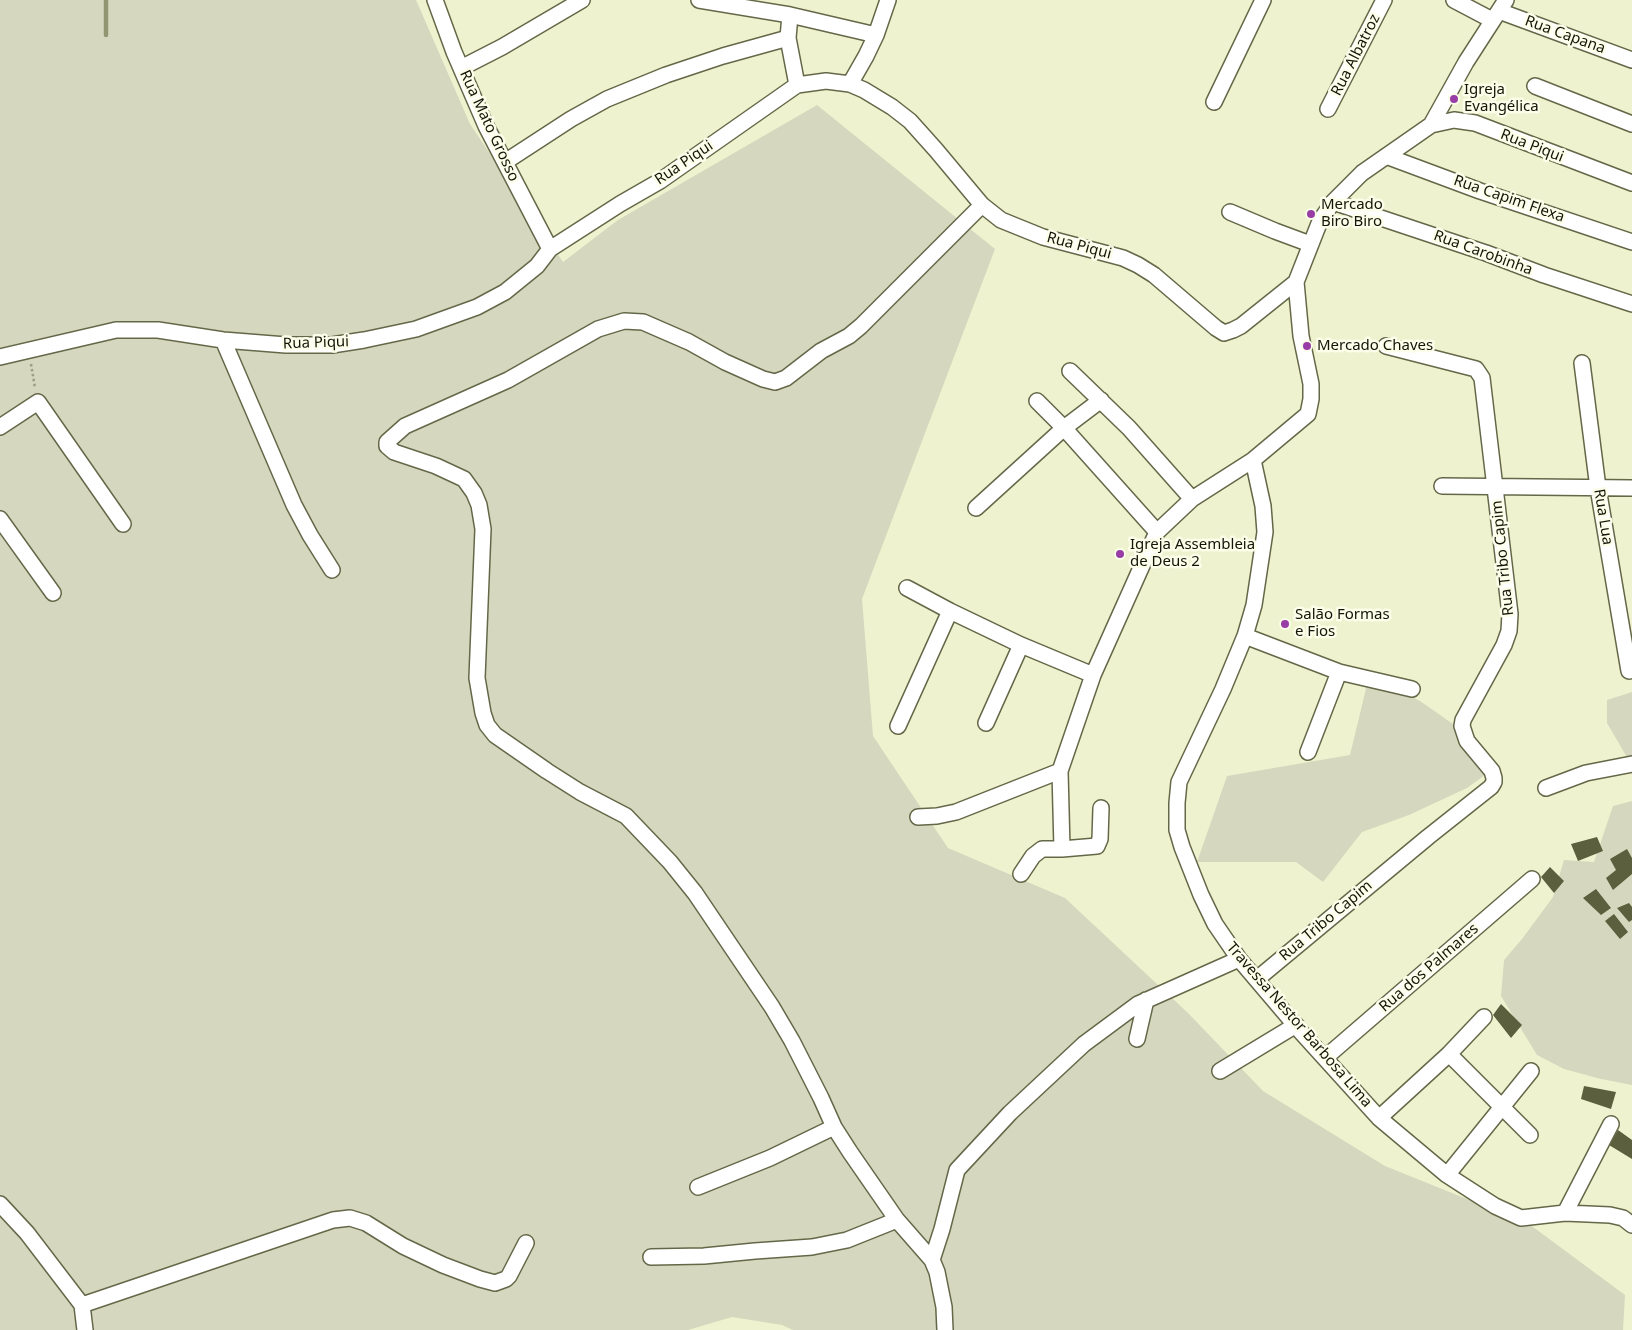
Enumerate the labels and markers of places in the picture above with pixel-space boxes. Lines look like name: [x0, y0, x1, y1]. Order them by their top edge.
place label: Igreja Evangélica: [1464, 81, 1539, 116]
marker: Igreja Evangélica: [1448, 93, 1460, 105]
place label: Mercado Biro Biro: [1321, 196, 1383, 231]
marker: Mercado Biro Biro: [1305, 208, 1317, 220]
place label: Mercado Chaves: [1317, 337, 1433, 355]
marker: Mercado Chaves: [1301, 340, 1313, 352]
place label: Igreja Assembleia de Deus 2: [1130, 536, 1255, 571]
marker: Igreja Assembleia de Deus 2: [1114, 548, 1126, 560]
place label: Salão Formas e Fios: [1295, 606, 1390, 641]
marker: Salão Formas e Fios: [1279, 618, 1291, 630]

